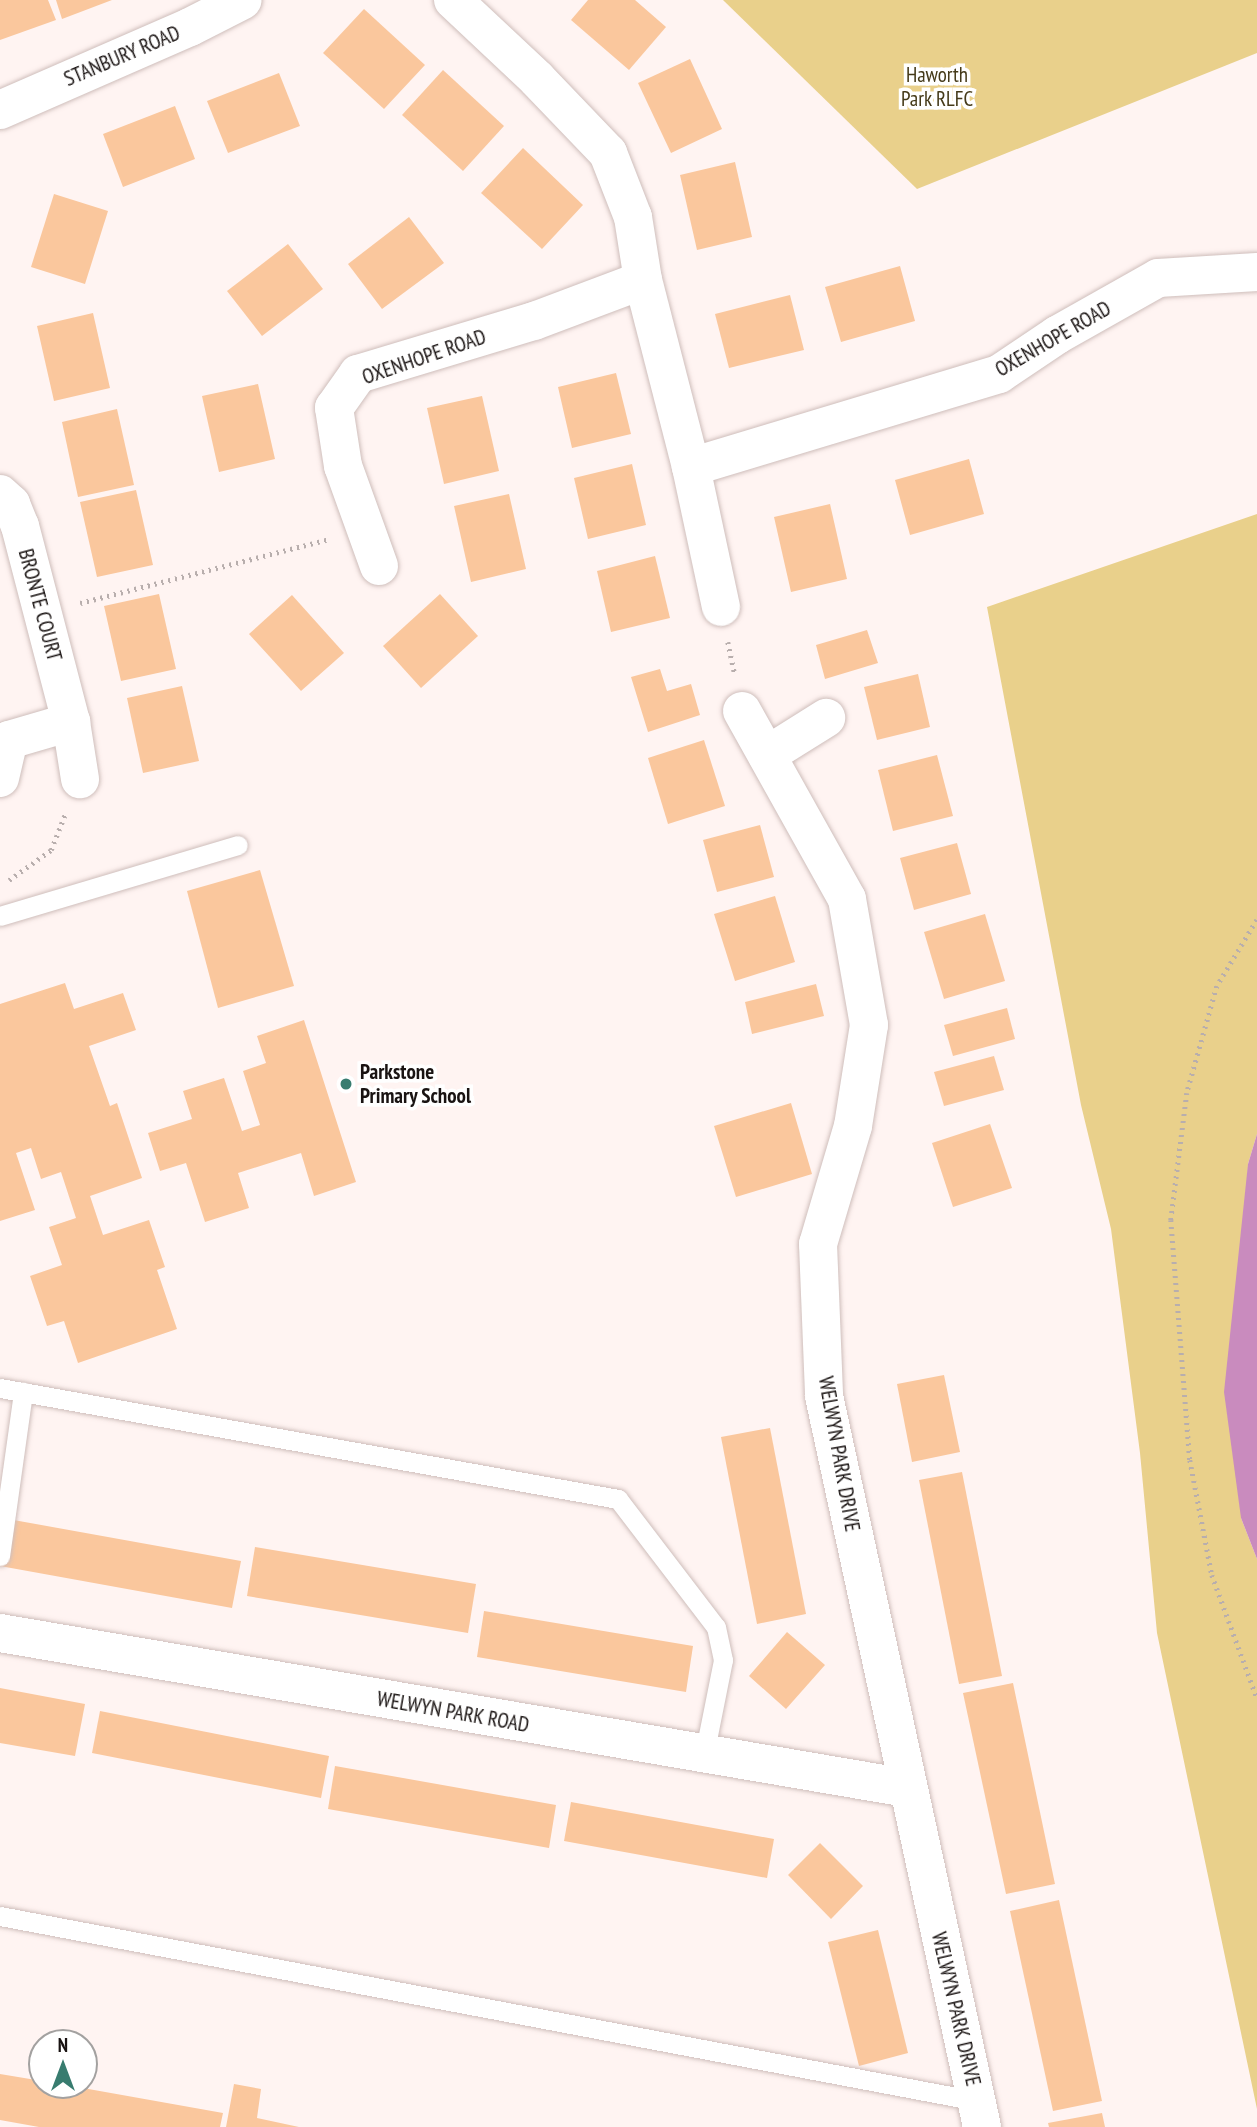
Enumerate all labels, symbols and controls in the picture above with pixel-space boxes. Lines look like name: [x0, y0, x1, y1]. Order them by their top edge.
street label: STANBURY ROAD: [60, 20, 184, 92]
park label: Haworth Park RLFC: [901, 62, 973, 112]
street label: OXENHOPE ROAD: [991, 296, 1115, 382]
street label: OXENHOPE ROAD: [359, 324, 489, 390]
street label: BRONTE COURT: [13, 546, 67, 664]
place label: Parkstone Primary School: [360, 1059, 472, 1109]
marker: Parkstone Primary School: [338, 1076, 354, 1092]
street label: WELWYN PARK DRIVE: [813, 1374, 865, 1534]
street label: WELWYN PARK ROAD: [375, 1686, 531, 1738]
street label: WELWYN PARK DRIVE: [926, 1929, 986, 2089]
north arrow: [28, 2029, 98, 2099]
text: N: [58, 2033, 68, 2057]

